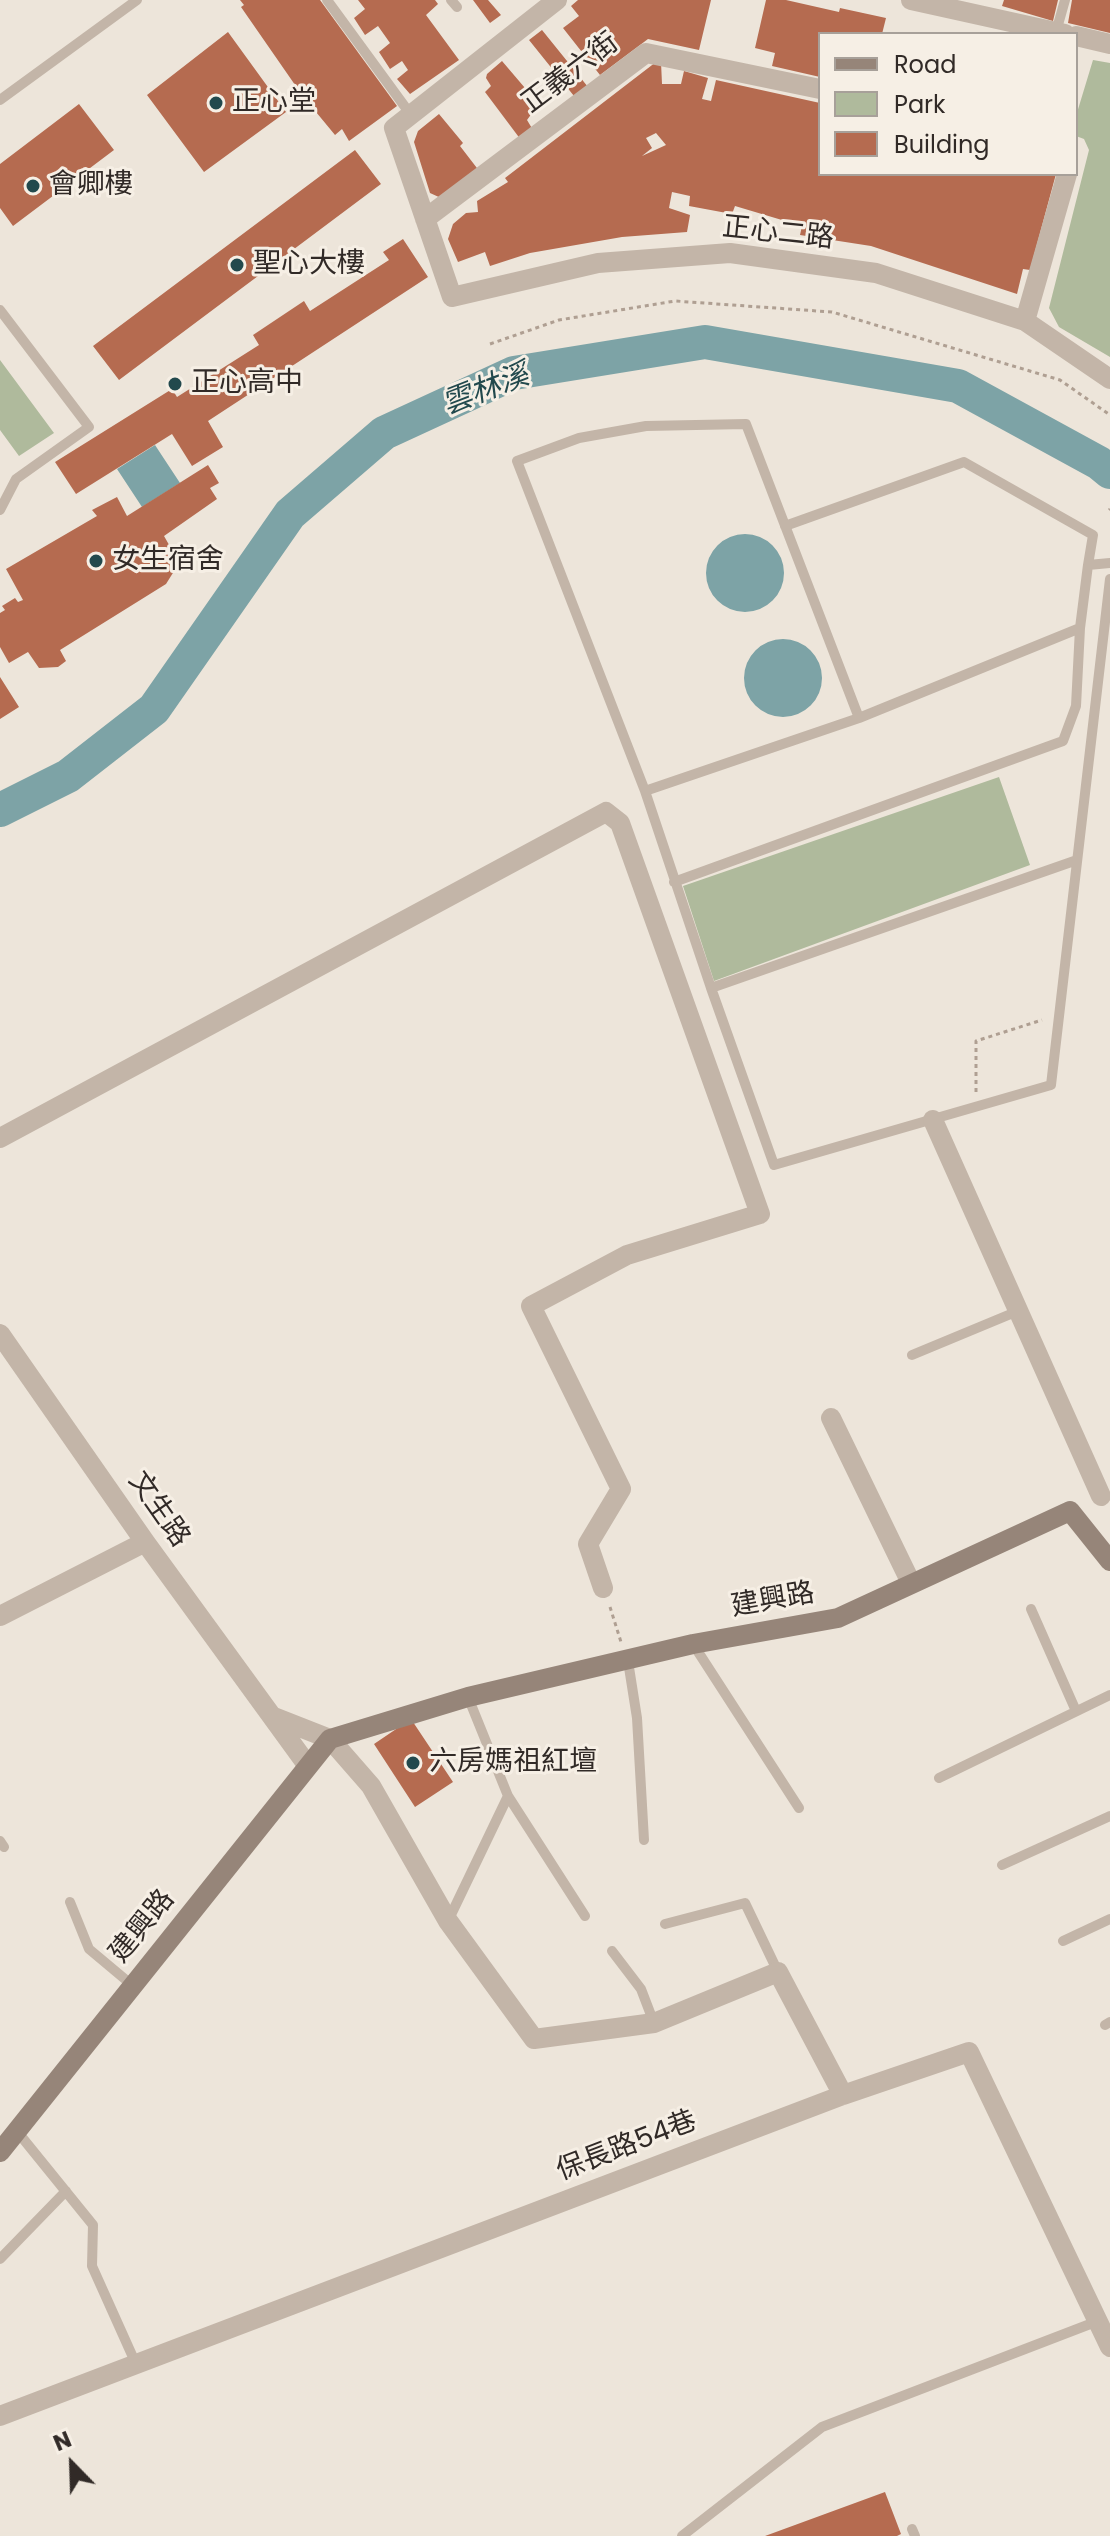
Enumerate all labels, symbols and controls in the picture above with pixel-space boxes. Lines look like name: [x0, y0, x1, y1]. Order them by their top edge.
street label: 正義六街: [516, 27, 626, 121]
legend: [818, 32, 1078, 176]
text: Road: [894, 48, 956, 81]
place label: 正心堂: [232, 86, 316, 120]
text: Park: [894, 88, 945, 121]
marker: 正心堂: [207, 94, 225, 112]
text: Building: [894, 128, 990, 161]
place label: 會卿樓: [49, 169, 133, 203]
marker: 會卿樓: [24, 177, 42, 195]
street label: 正心二路: [721, 211, 835, 257]
place label: 聖心大樓: [253, 248, 365, 282]
marker: 聖心大樓: [228, 256, 246, 274]
water label: 雲林溪: [438, 358, 534, 424]
place label: 正心高中: [191, 367, 303, 401]
marker: 正心高中: [166, 375, 184, 393]
place label: 女生宿舍: [112, 544, 224, 578]
marker: 女生宿舍: [87, 552, 105, 570]
street label: 文生路: [120, 1466, 196, 1554]
street label: 建興路: [729, 1577, 817, 1625]
place label: 六房媽祖紅壇: [429, 1746, 597, 1780]
marker: 六房媽祖紅壇: [404, 1754, 422, 1772]
street label: 建興路: [104, 1884, 182, 1970]
street label: 保長路54巷: [552, 2105, 702, 2189]
north arrow: [32, 2424, 112, 2504]
text: N: [49, 2424, 76, 2459]

